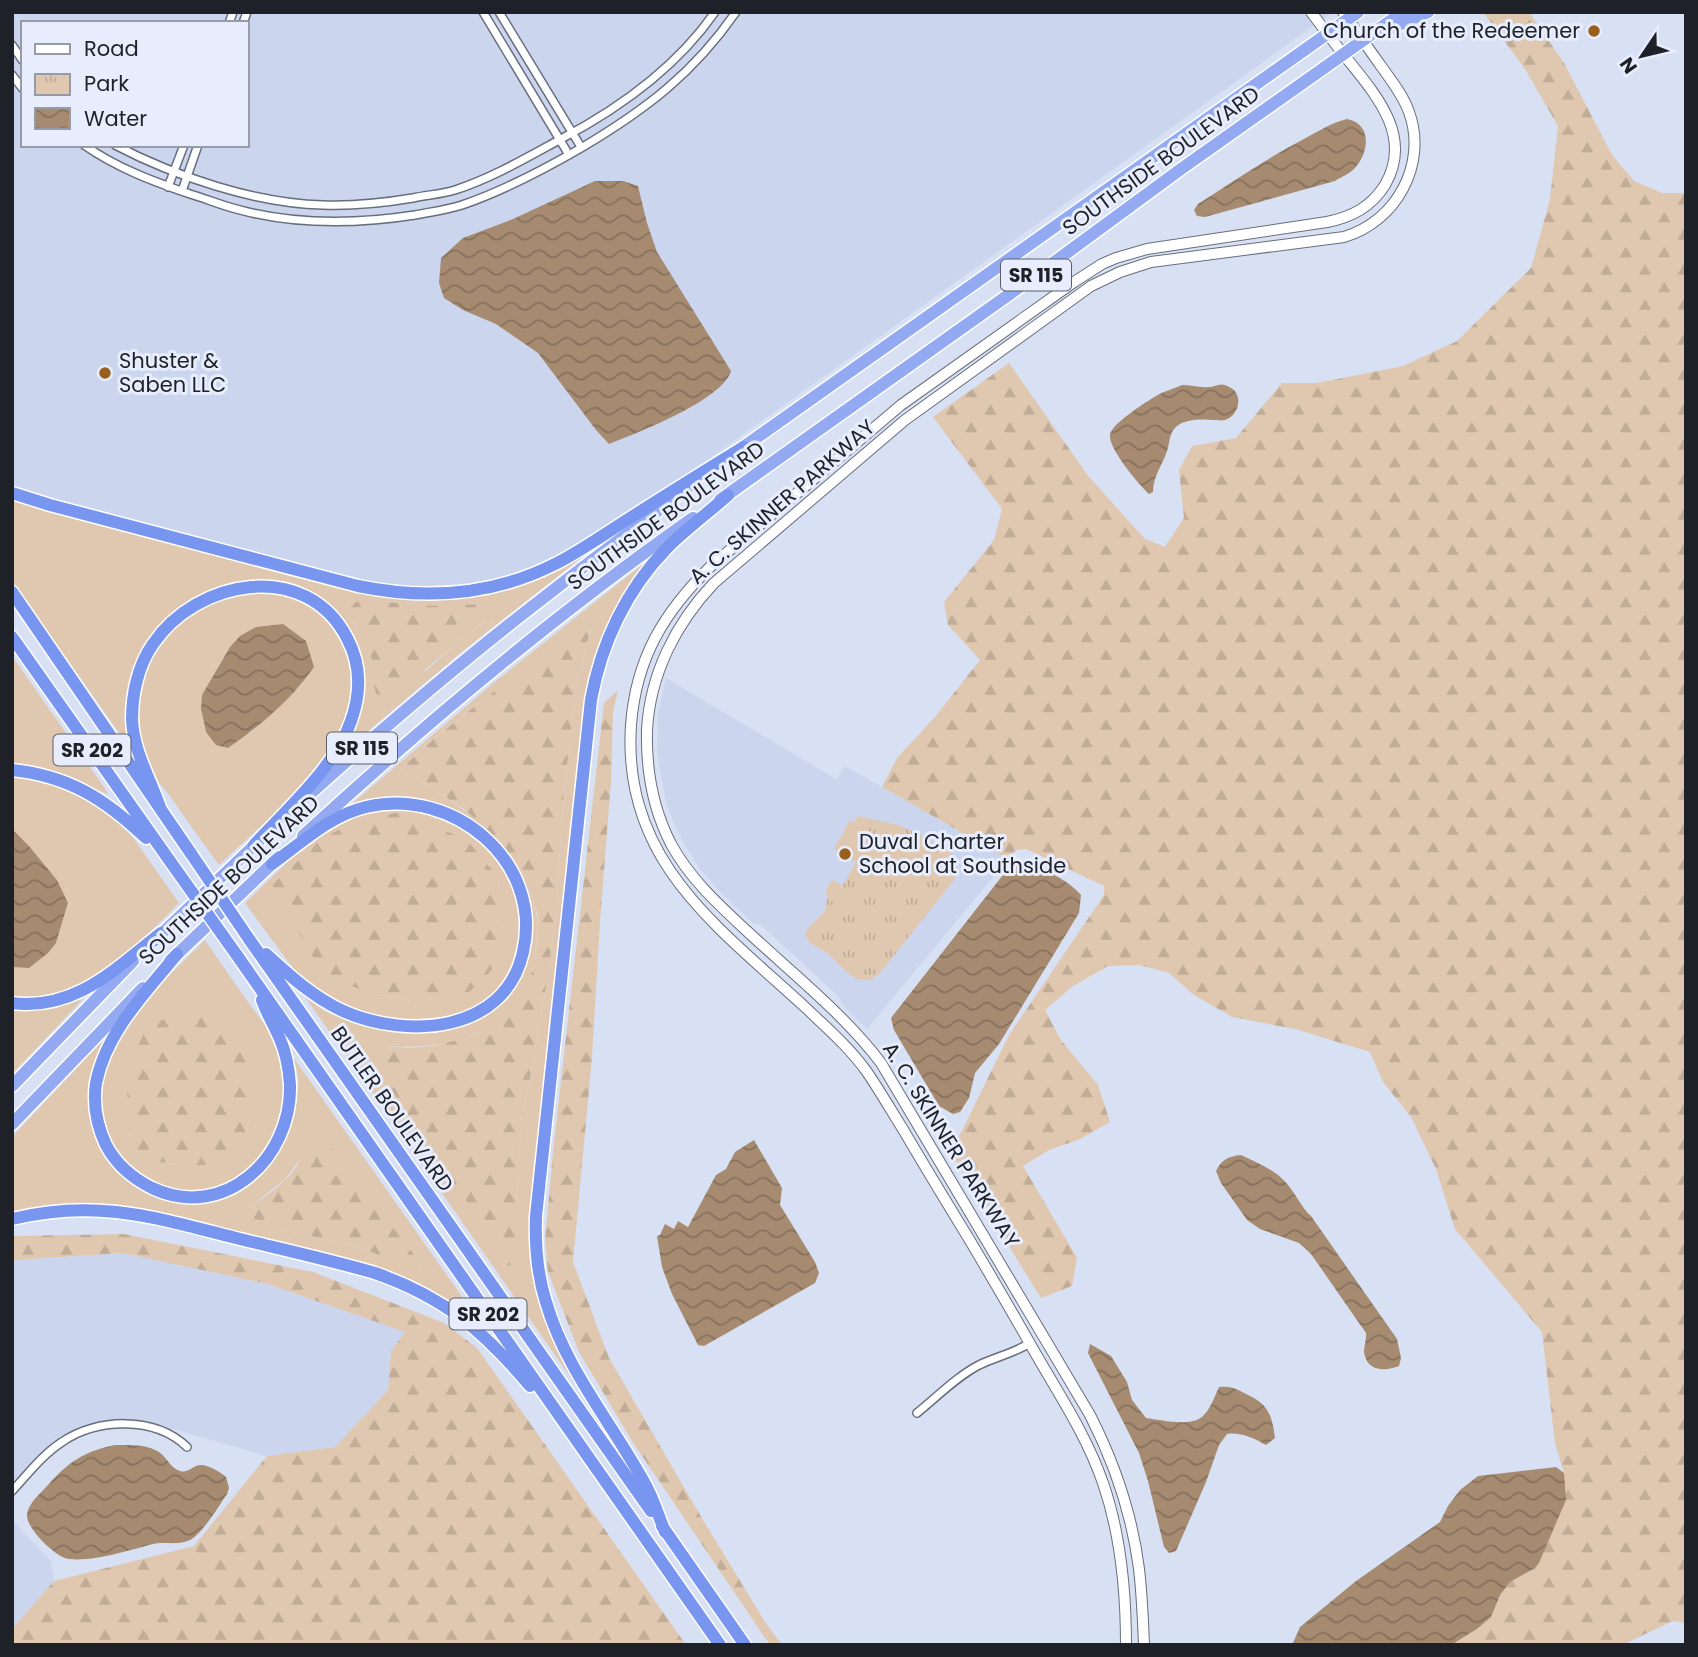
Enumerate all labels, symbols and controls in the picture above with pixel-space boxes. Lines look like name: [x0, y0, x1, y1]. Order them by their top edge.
place label: Church of the Redeemer: [1323, 16, 1580, 45]
legend: [21, 21, 248, 147]
north arrow: [1607, 21, 1677, 91]
marker: Church of the Redeemer: [1586, 23, 1602, 39]
text: Road: [84, 34, 139, 63]
text: N: [1613, 52, 1644, 79]
text: Park: [84, 69, 129, 98]
street label: SOUTHSIDE BOULEVARD: [1056, 79, 1265, 242]
text: Water: [84, 104, 147, 133]
road number: SR 115: [1001, 260, 1071, 290]
place label: Shuster & Saben LLC: [119, 346, 226, 399]
marker: Shuster & Saben LLC: [97, 365, 113, 381]
street label: A. C. SKINNER PARKWAY: [682, 413, 881, 591]
street label: SOUTHSIDE BOULEVARD: [561, 434, 770, 597]
road number: SR 115: [327, 733, 397, 764]
road number: SR 202: [54, 734, 130, 765]
street label: SOUTHSIDE BOULEVARD: [132, 788, 325, 971]
place label: Duval Charter School at Southside: [859, 827, 1066, 880]
marker: Duval Charter School at Southside: [837, 846, 853, 862]
street label: BUTLER BOULEVARD: [324, 1020, 460, 1197]
street label: A. C. SKINNER PARKWAY: [876, 1036, 1027, 1253]
road number: SR 202: [449, 1298, 526, 1330]

